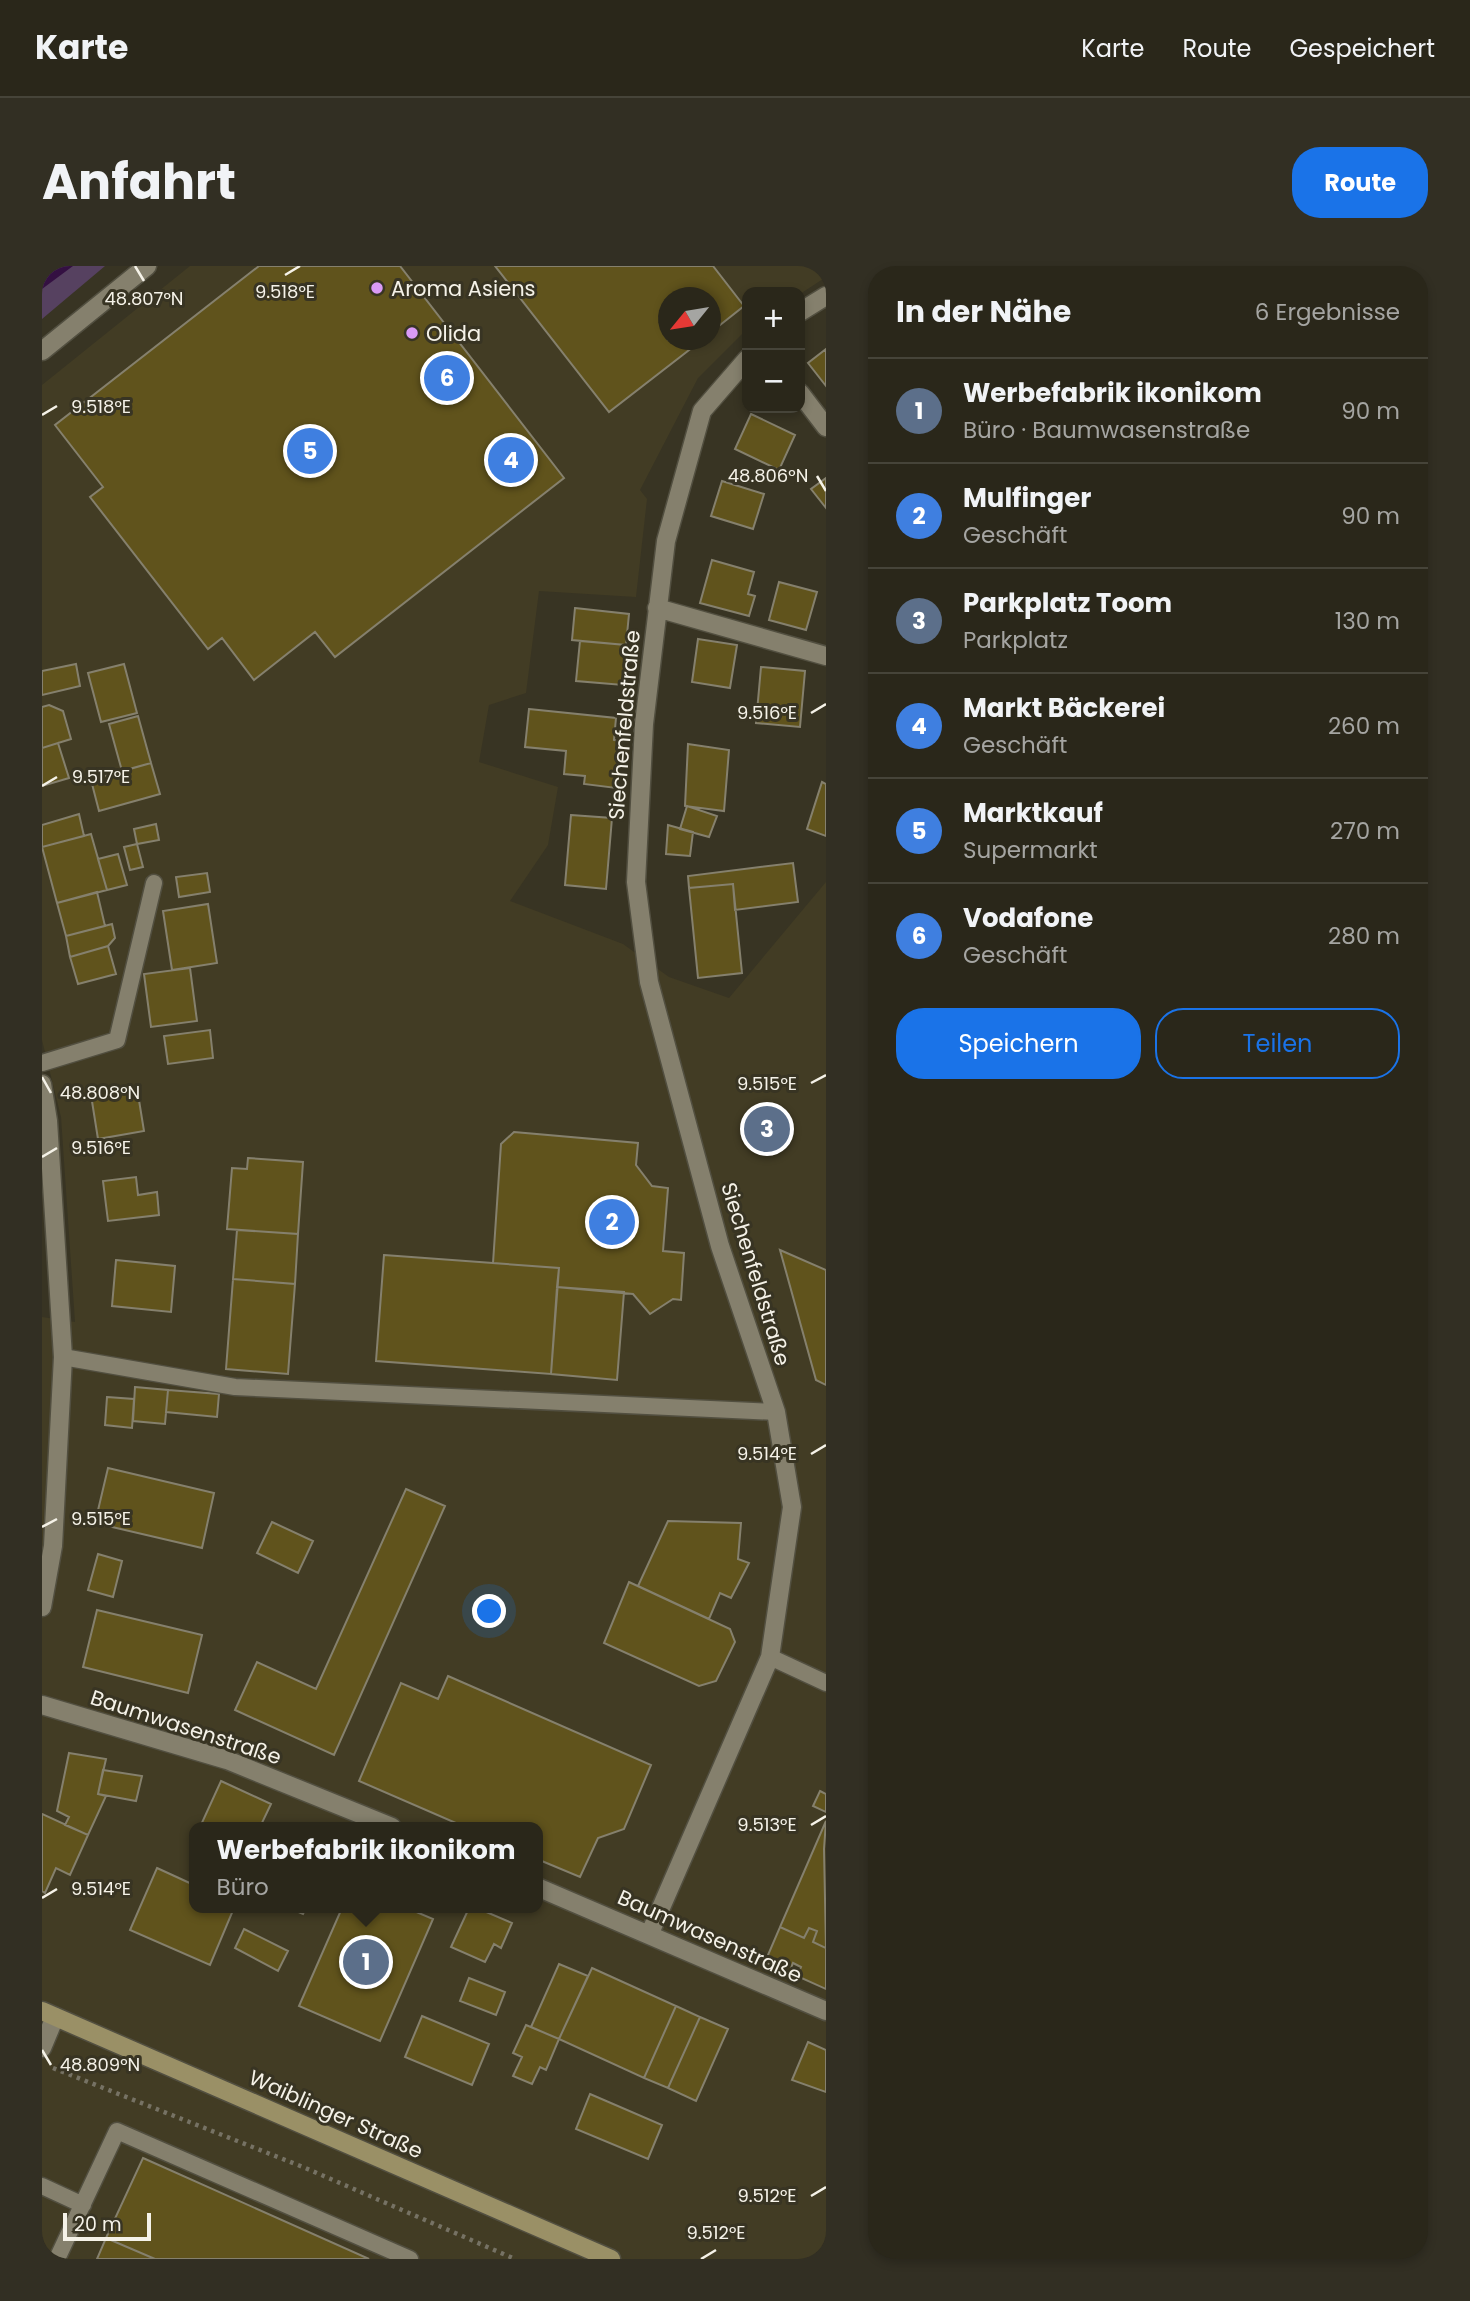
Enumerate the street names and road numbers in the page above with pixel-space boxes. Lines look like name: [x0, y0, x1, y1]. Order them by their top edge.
street label: Siechenfeldstraße: [601, 629, 647, 821]
street label: Siechenfeldstraße: [714, 1179, 798, 1369]
street label: Baumwasenstraße: [87, 1682, 285, 1772]
street label: Baumwasenstraße: [613, 1882, 807, 1990]
street label: Waiblinger Straße: [244, 2063, 428, 2165]

